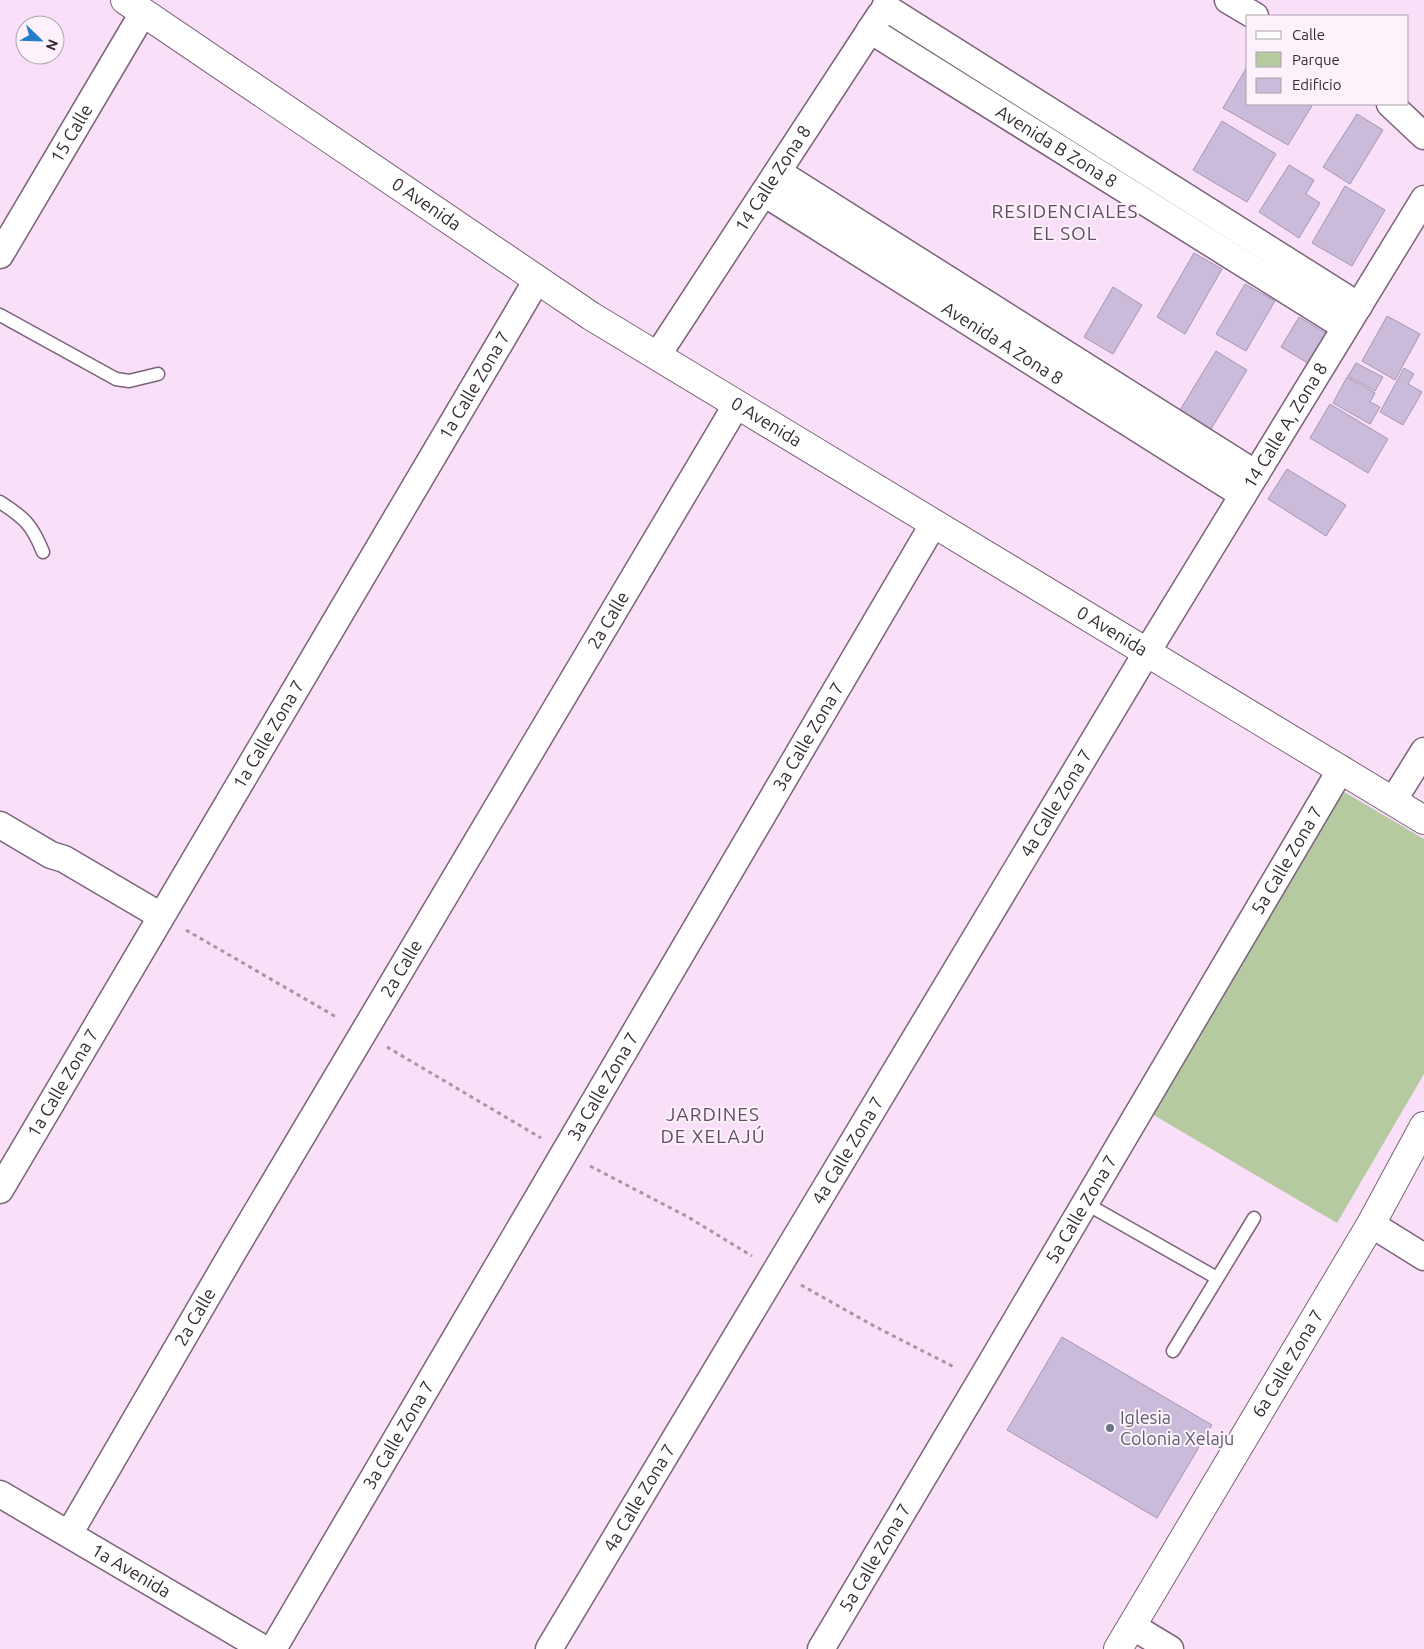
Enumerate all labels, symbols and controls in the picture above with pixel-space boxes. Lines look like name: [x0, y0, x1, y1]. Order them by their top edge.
north arrow: [15, 15, 65, 65]
legend: [1246, 15, 1409, 105]
text: Calle: [1292, 26, 1325, 43]
text: N: [43, 37, 61, 53]
text: Parque: [1292, 51, 1340, 68]
text: Edificio: [1292, 76, 1341, 93]
street label: 15 Calle: [46, 100, 96, 166]
street label: Avenida B Zona 8: [993, 101, 1121, 191]
street label: 14 Calle Zona 8: [730, 121, 814, 235]
street label: 0 Avenida: [389, 173, 465, 234]
district label: RESIDENCIALES EL SOL: [991, 200, 1139, 244]
street label: Avenida A Zona 8: [939, 297, 1067, 388]
street label: 1a Calle Zona 7: [434, 328, 513, 443]
street label: 14 Calle A, Zona 8: [1239, 359, 1331, 491]
street label: 0 Avenida: [728, 392, 806, 450]
street label: 2a Calle: [583, 588, 632, 652]
street label: 0 Avenida: [1074, 601, 1151, 659]
street label: 1a Calle Zona 7: [228, 676, 308, 791]
street label: 3a Calle Zona 7: [768, 679, 847, 794]
street label: 4a Calle Zona 7: [1015, 746, 1095, 860]
street label: 5a Calle Zona 7: [1247, 802, 1326, 917]
street label: 2a Calle: [376, 936, 425, 1000]
street label: 1a Calle Zona 7: [23, 1025, 102, 1140]
street label: 3a Calle Zona 7: [563, 1029, 642, 1144]
street label: 4a Calle Zona 7: [807, 1093, 887, 1208]
district label: JARDINES DE XELAJÚ: [660, 1103, 766, 1147]
street label: 5a Calle Zona 7: [1041, 1151, 1120, 1266]
street label: 2a Calle: [170, 1284, 219, 1349]
street label: 6a Calle Zona 7: [1247, 1306, 1327, 1421]
street label: 3a Calle Zona 7: [358, 1377, 437, 1492]
place label: Iglesia Colonia Xelaju: [1120, 1407, 1234, 1448]
marker: Iglesia Colonia Xelaju: [1104, 1422, 1116, 1434]
street label: 4a Calle Zona 7: [599, 1440, 679, 1555]
street label: 5a Calle Zona 7: [835, 1500, 914, 1615]
street label: 1a Avenida: [89, 1539, 175, 1601]

